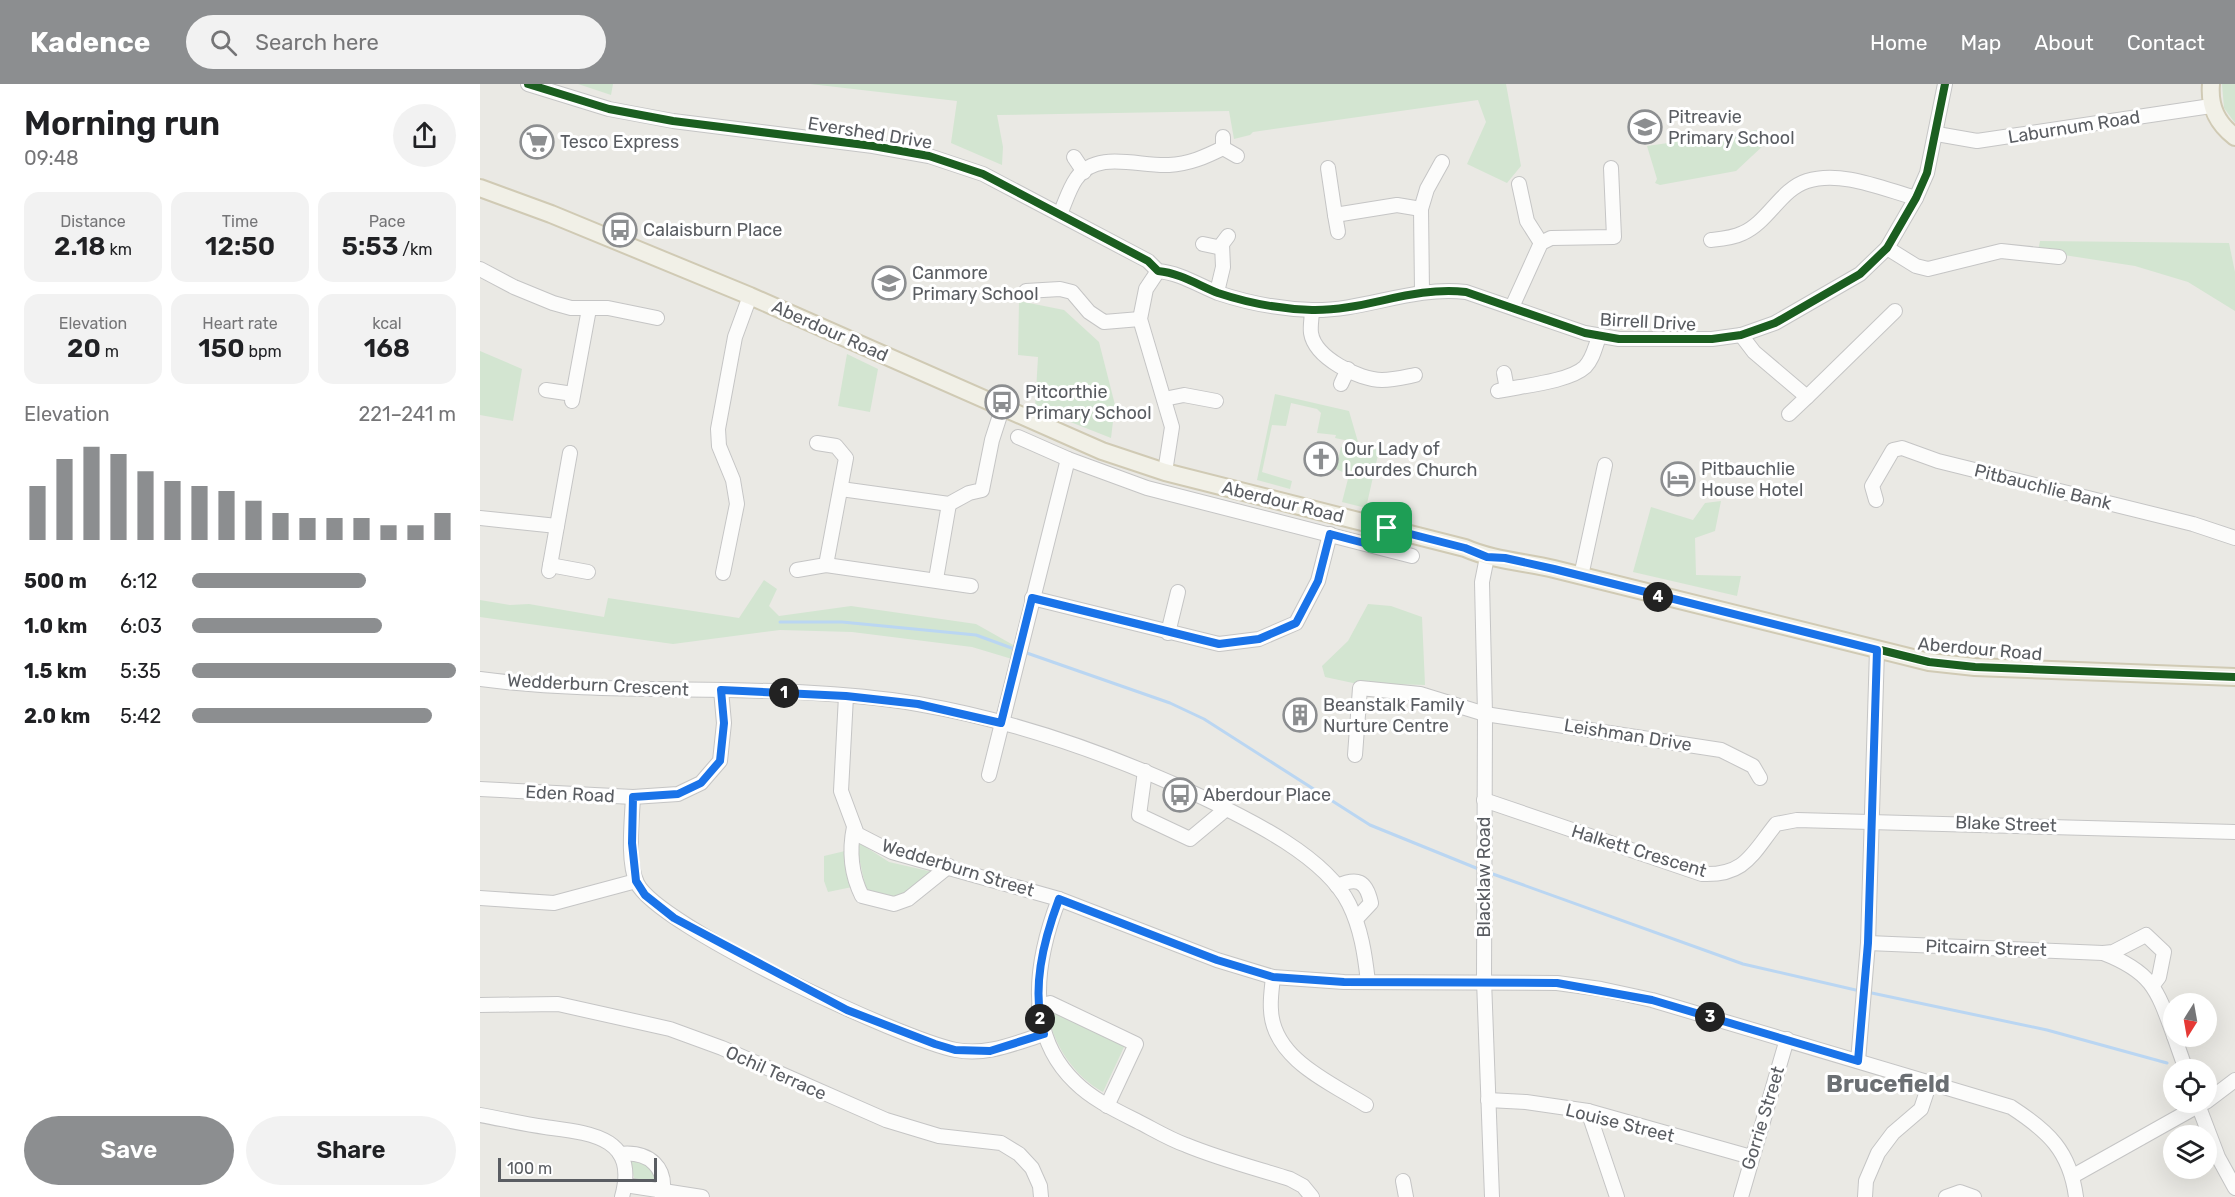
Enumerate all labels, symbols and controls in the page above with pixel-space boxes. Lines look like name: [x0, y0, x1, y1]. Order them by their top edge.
search box: [186, 15, 606, 69]
text: Kadence: [30, 26, 150, 59]
icon: search: [207, 26, 240, 59]
text: Search here: [255, 29, 379, 56]
text: Home: [1870, 30, 1927, 55]
text: Map: [1960, 30, 2001, 55]
text: About: [2034, 30, 2094, 55]
text: Contact: [2127, 30, 2205, 55]
text: Morning run: [24, 104, 220, 143]
button: share: [393, 104, 456, 167]
place label: Pitreavie Primary School: [1668, 106, 1795, 149]
street label: Laburnum Road: [2006, 106, 2142, 148]
school or university icon: Pitreavie Primary School: [1627, 109, 1663, 145]
street label: Evershed Drive: [806, 112, 934, 154]
supermarket icon: Tesco Express: [519, 124, 555, 160]
place label: Tesco Express: [560, 131, 679, 153]
text: 09:48: [24, 146, 79, 170]
text: Distance: [60, 212, 126, 231]
text: Time: [222, 212, 258, 231]
text: Pace: [369, 212, 405, 231]
bus stop icon: Calaisburn Place: [602, 212, 638, 248]
place label: Calaisburn Place: [643, 219, 782, 241]
text: 2.18: [54, 231, 106, 262]
text: 12:50: [205, 231, 275, 262]
text: 5:53: [341, 231, 398, 262]
text: km: [106, 240, 132, 259]
text: /km: [398, 240, 433, 259]
place label: Canmore Primary School: [912, 262, 1039, 305]
school or university icon: Canmore Primary School: [871, 265, 907, 301]
street label: Aberdour Road: [768, 296, 892, 366]
street label: Birrell Drive: [1599, 308, 1697, 336]
text: Elevation: [59, 314, 127, 333]
text: Heart rate: [202, 314, 278, 333]
text: kcal: [372, 314, 402, 333]
text: 20: [67, 333, 101, 364]
text: 150: [198, 333, 245, 364]
text: 168: [364, 333, 410, 364]
text: m: [101, 342, 119, 361]
text: bpm: [245, 342, 282, 361]
place label: Pitcorthie Primary School: [1025, 381, 1152, 424]
bus stop icon: Pitcorthie Primary School: [984, 384, 1020, 420]
text: Elevation: [24, 402, 110, 426]
text: 221–241 m: [358, 402, 456, 426]
place label: Our Lady of Lourdes Church: [1344, 438, 1478, 481]
church icon: Our Lady of Lourdes Church: [1303, 441, 1339, 477]
place label: Pitbauchlie House Hotel: [1701, 458, 1803, 501]
street label: Pitbauchlie Bank: [1972, 459, 2115, 515]
hotel icon: Pitbauchlie House Hotel: [1660, 461, 1696, 497]
street label: Aberdour Road: [1220, 476, 1346, 528]
pin: [1361, 502, 1412, 553]
icon: arrive: [1370, 511, 1403, 544]
text: 500 m: [24, 569, 87, 593]
text: 6:12: [120, 569, 157, 593]
pin: 4: [1643, 582, 1673, 612]
text: 4: [1653, 587, 1663, 606]
text: 1.0 km: [24, 614, 87, 638]
text: 6:03: [120, 614, 162, 638]
street label: Aberdour Road: [1917, 633, 2043, 665]
text: 1.5 km: [24, 659, 87, 683]
text: 5:35: [120, 659, 161, 683]
street label: Wedderburn Crescent: [507, 669, 689, 701]
pin: 1: [769, 678, 799, 708]
text: 1: [780, 683, 788, 702]
place label: Beanstalk Family Nurture Centre: [1323, 694, 1465, 737]
building icon: Beanstalk Family Nurture Centre: [1282, 697, 1318, 733]
text: 2.0 km: [24, 704, 90, 728]
text: 5:42: [120, 704, 161, 728]
street label: Leishman Drive: [1563, 714, 1693, 756]
bus stop icon: Aberdour Place: [1162, 777, 1198, 813]
street label: Eden Road: [525, 781, 615, 807]
place label: Aberdour Place: [1203, 784, 1331, 806]
street label: Blake Street: [1955, 811, 2057, 837]
street label: Blacklaw Road: [1473, 817, 1495, 937]
street label: Halkett Crescent: [1569, 820, 1709, 882]
street label: Wedderburn Street: [879, 834, 1037, 902]
street label: Pitcairn Street: [1925, 935, 2047, 961]
north arrow: [2163, 993, 2217, 1047]
map controls: [2163, 993, 2217, 1179]
pin: 3: [1695, 1002, 1725, 1032]
pin: 2: [1025, 1004, 1055, 1034]
text: 3: [1705, 1007, 1715, 1026]
text: 2: [1035, 1009, 1045, 1028]
street label: Ochil Terrace: [722, 1041, 830, 1105]
button: locate: [2163, 1059, 2217, 1113]
street label: Gorrie Street: [1737, 1064, 1789, 1172]
district label: Brucefield: [1826, 1070, 1950, 1098]
street label: Louise Street: [1563, 1099, 1677, 1147]
button: Save: [24, 1116, 234, 1185]
button: Share: [246, 1116, 456, 1185]
button: layers: [2163, 1125, 2217, 1179]
scale bar: [498, 1155, 657, 1182]
text: 100 m: [507, 1159, 552, 1178]

